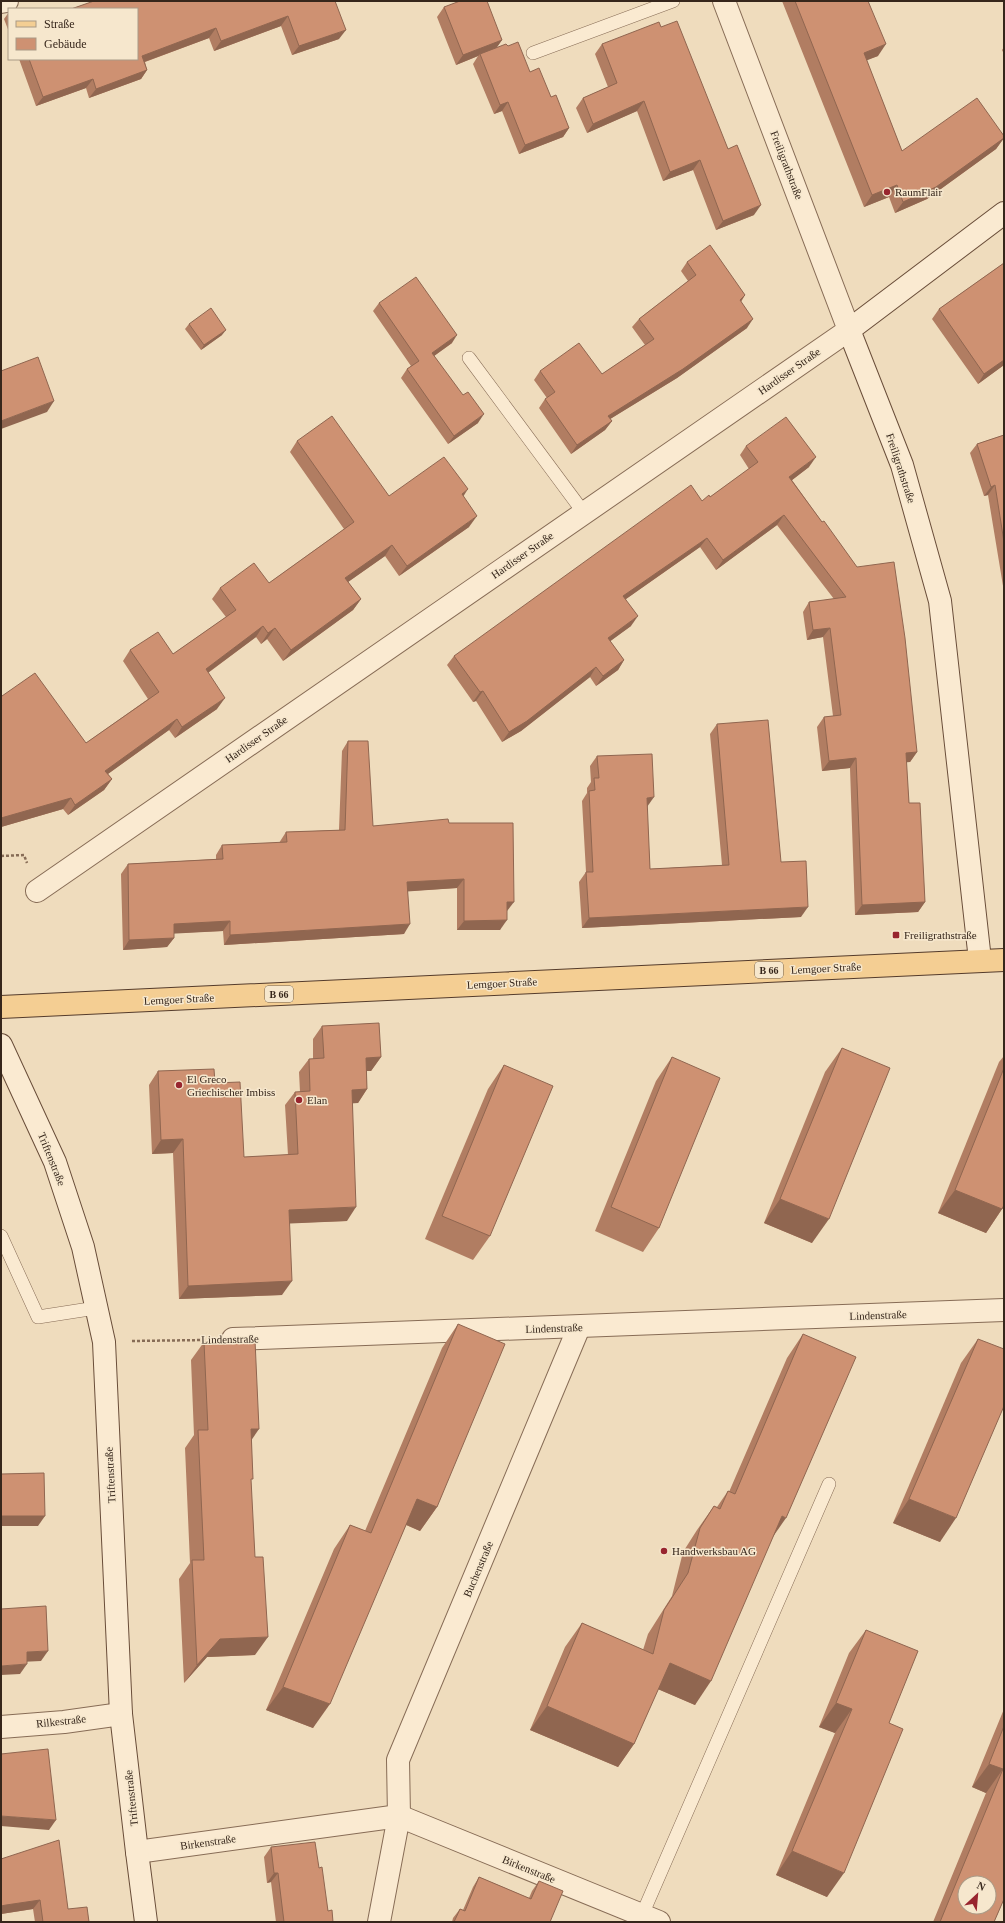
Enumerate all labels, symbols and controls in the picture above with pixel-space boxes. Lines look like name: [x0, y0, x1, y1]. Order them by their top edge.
legend: [8, 8, 138, 60]
text: Straße: [44, 17, 75, 31]
text: Gebäude: [44, 37, 87, 51]
street label: Freiligrathstraße: [768, 129, 806, 201]
place label: RaumFlair: [895, 186, 942, 198]
marker: RaumFlair: [882, 187, 892, 197]
street label: Hardisser Straße: [756, 345, 822, 397]
street label: Freiligrathstraße: [884, 432, 918, 505]
street label: Hardisser Straße: [489, 529, 555, 581]
street label: Hardisser Straße: [223, 713, 289, 765]
place label: Freiligrathstraße: [904, 929, 977, 941]
marker: Freiligrathstraße: [891, 930, 901, 940]
street label: Lemgoer Straße: [790, 960, 862, 976]
road number: B 66: [755, 962, 783, 978]
street label: Lemgoer Straße: [466, 975, 538, 991]
road number: B 66: [265, 986, 293, 1002]
street label: Lemgoer Straße: [143, 991, 215, 1007]
place label: El Greco Griechischer Imbiss: [187, 1073, 275, 1098]
marker: El Greco Griechischer Imbiss: [174, 1080, 184, 1090]
place label: Elan: [307, 1094, 328, 1106]
marker: Elan: [294, 1095, 304, 1105]
street label: Triftenstraße: [36, 1131, 68, 1188]
street label: Lindenstraße: [849, 1308, 907, 1322]
street label: Lindenstraße: [525, 1321, 583, 1335]
street label: Lindenstraße: [201, 1332, 259, 1346]
street label: Triftenstraße: [103, 1446, 117, 1503]
street label: Buchenstraße: [461, 1539, 495, 1599]
place label: Handwerksbau AG: [672, 1545, 756, 1557]
marker: Handwerksbau AG: [659, 1546, 669, 1556]
street label: Rilkestraße: [35, 1712, 87, 1730]
street label: Triftenstraße: [122, 1769, 140, 1827]
street label: Birkenstraße: [179, 1832, 237, 1852]
street label: Birkenstraße: [501, 1853, 557, 1885]
north arrow: [957, 1875, 997, 1915]
text: N: [975, 1879, 988, 1893]

